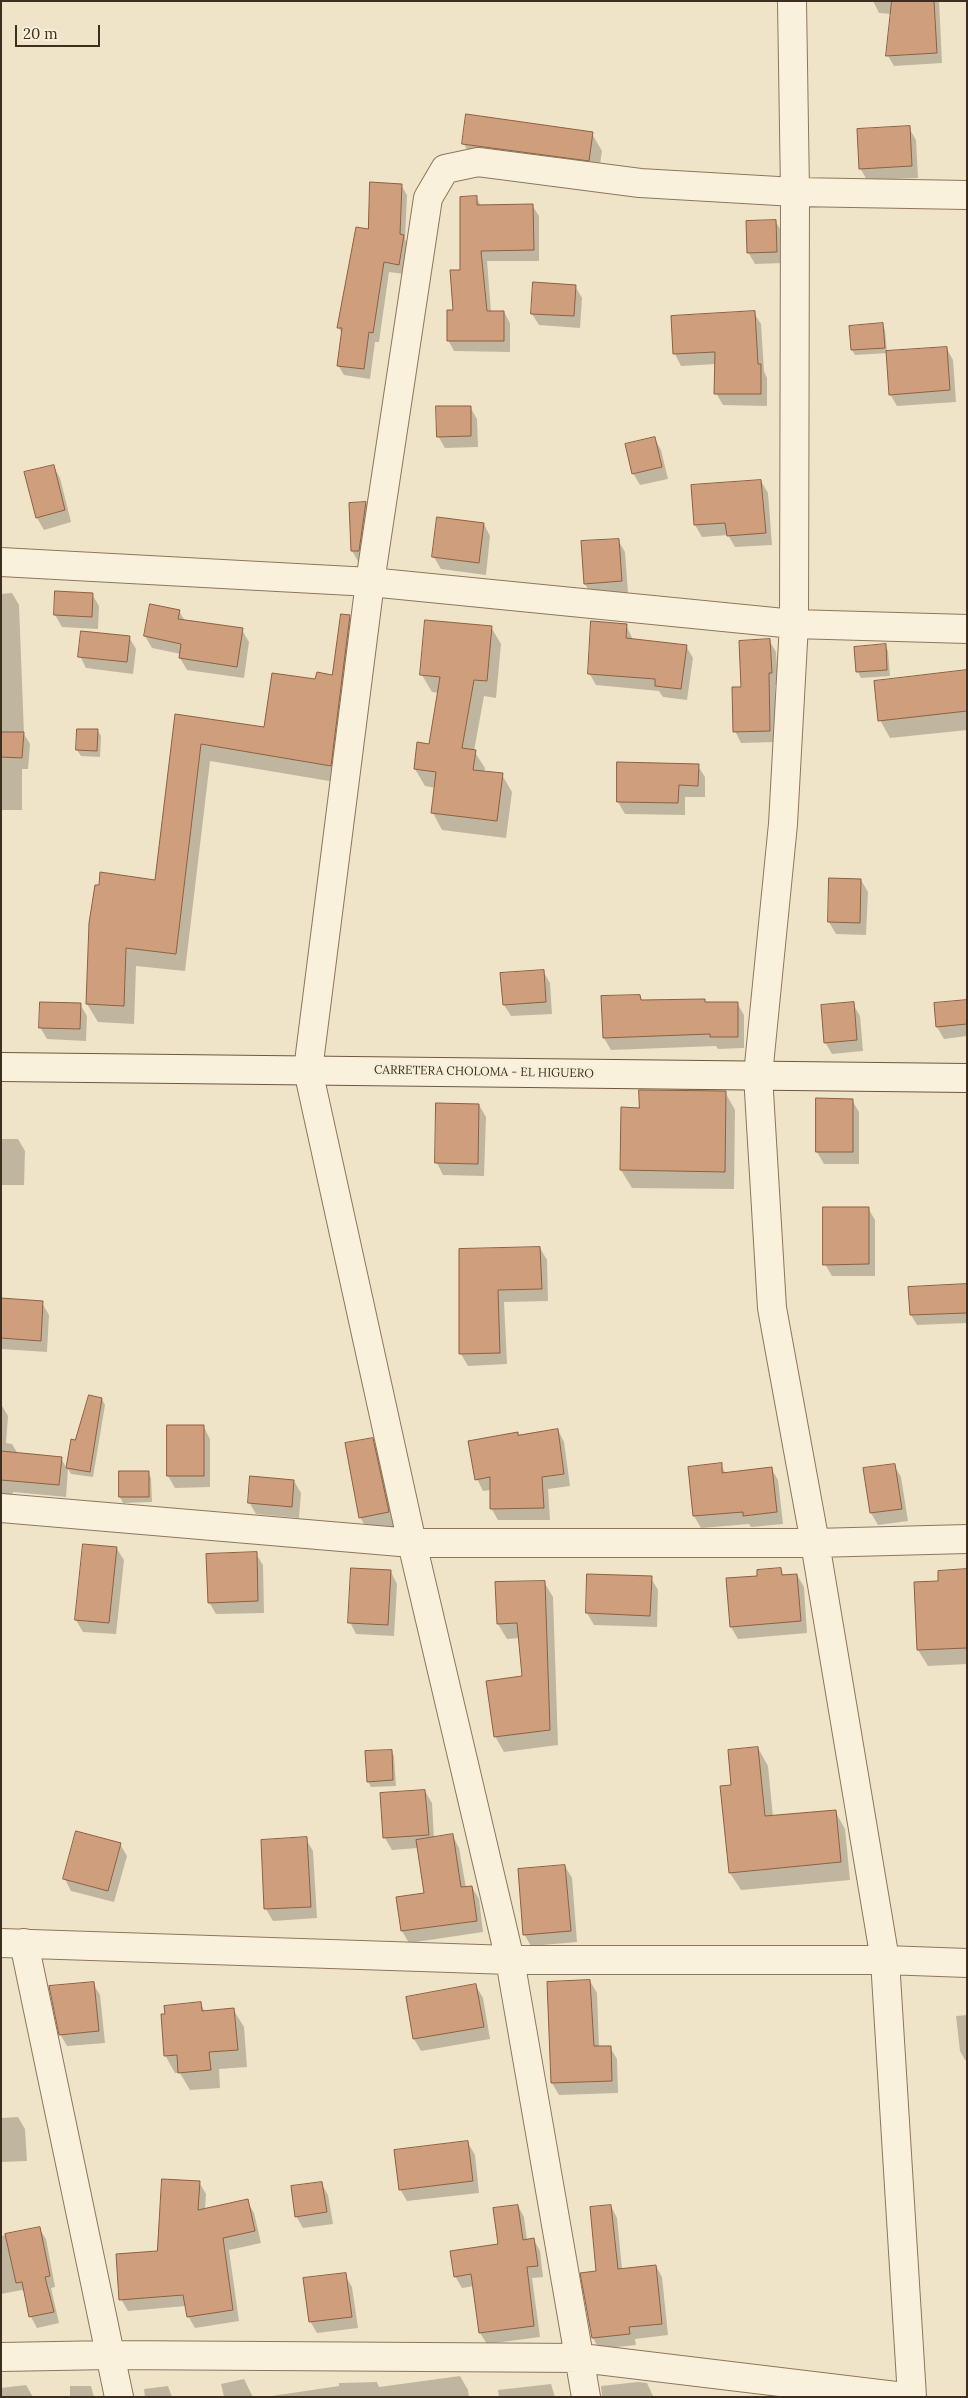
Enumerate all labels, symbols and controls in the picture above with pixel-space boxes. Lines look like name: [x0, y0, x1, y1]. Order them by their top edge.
scale bar: [18, 15, 102, 47]
text: 20 m: [23, 24, 58, 43]
street label: CARRETERA CHOLOMA - EL HIGUERO: [374, 1063, 594, 1081]

